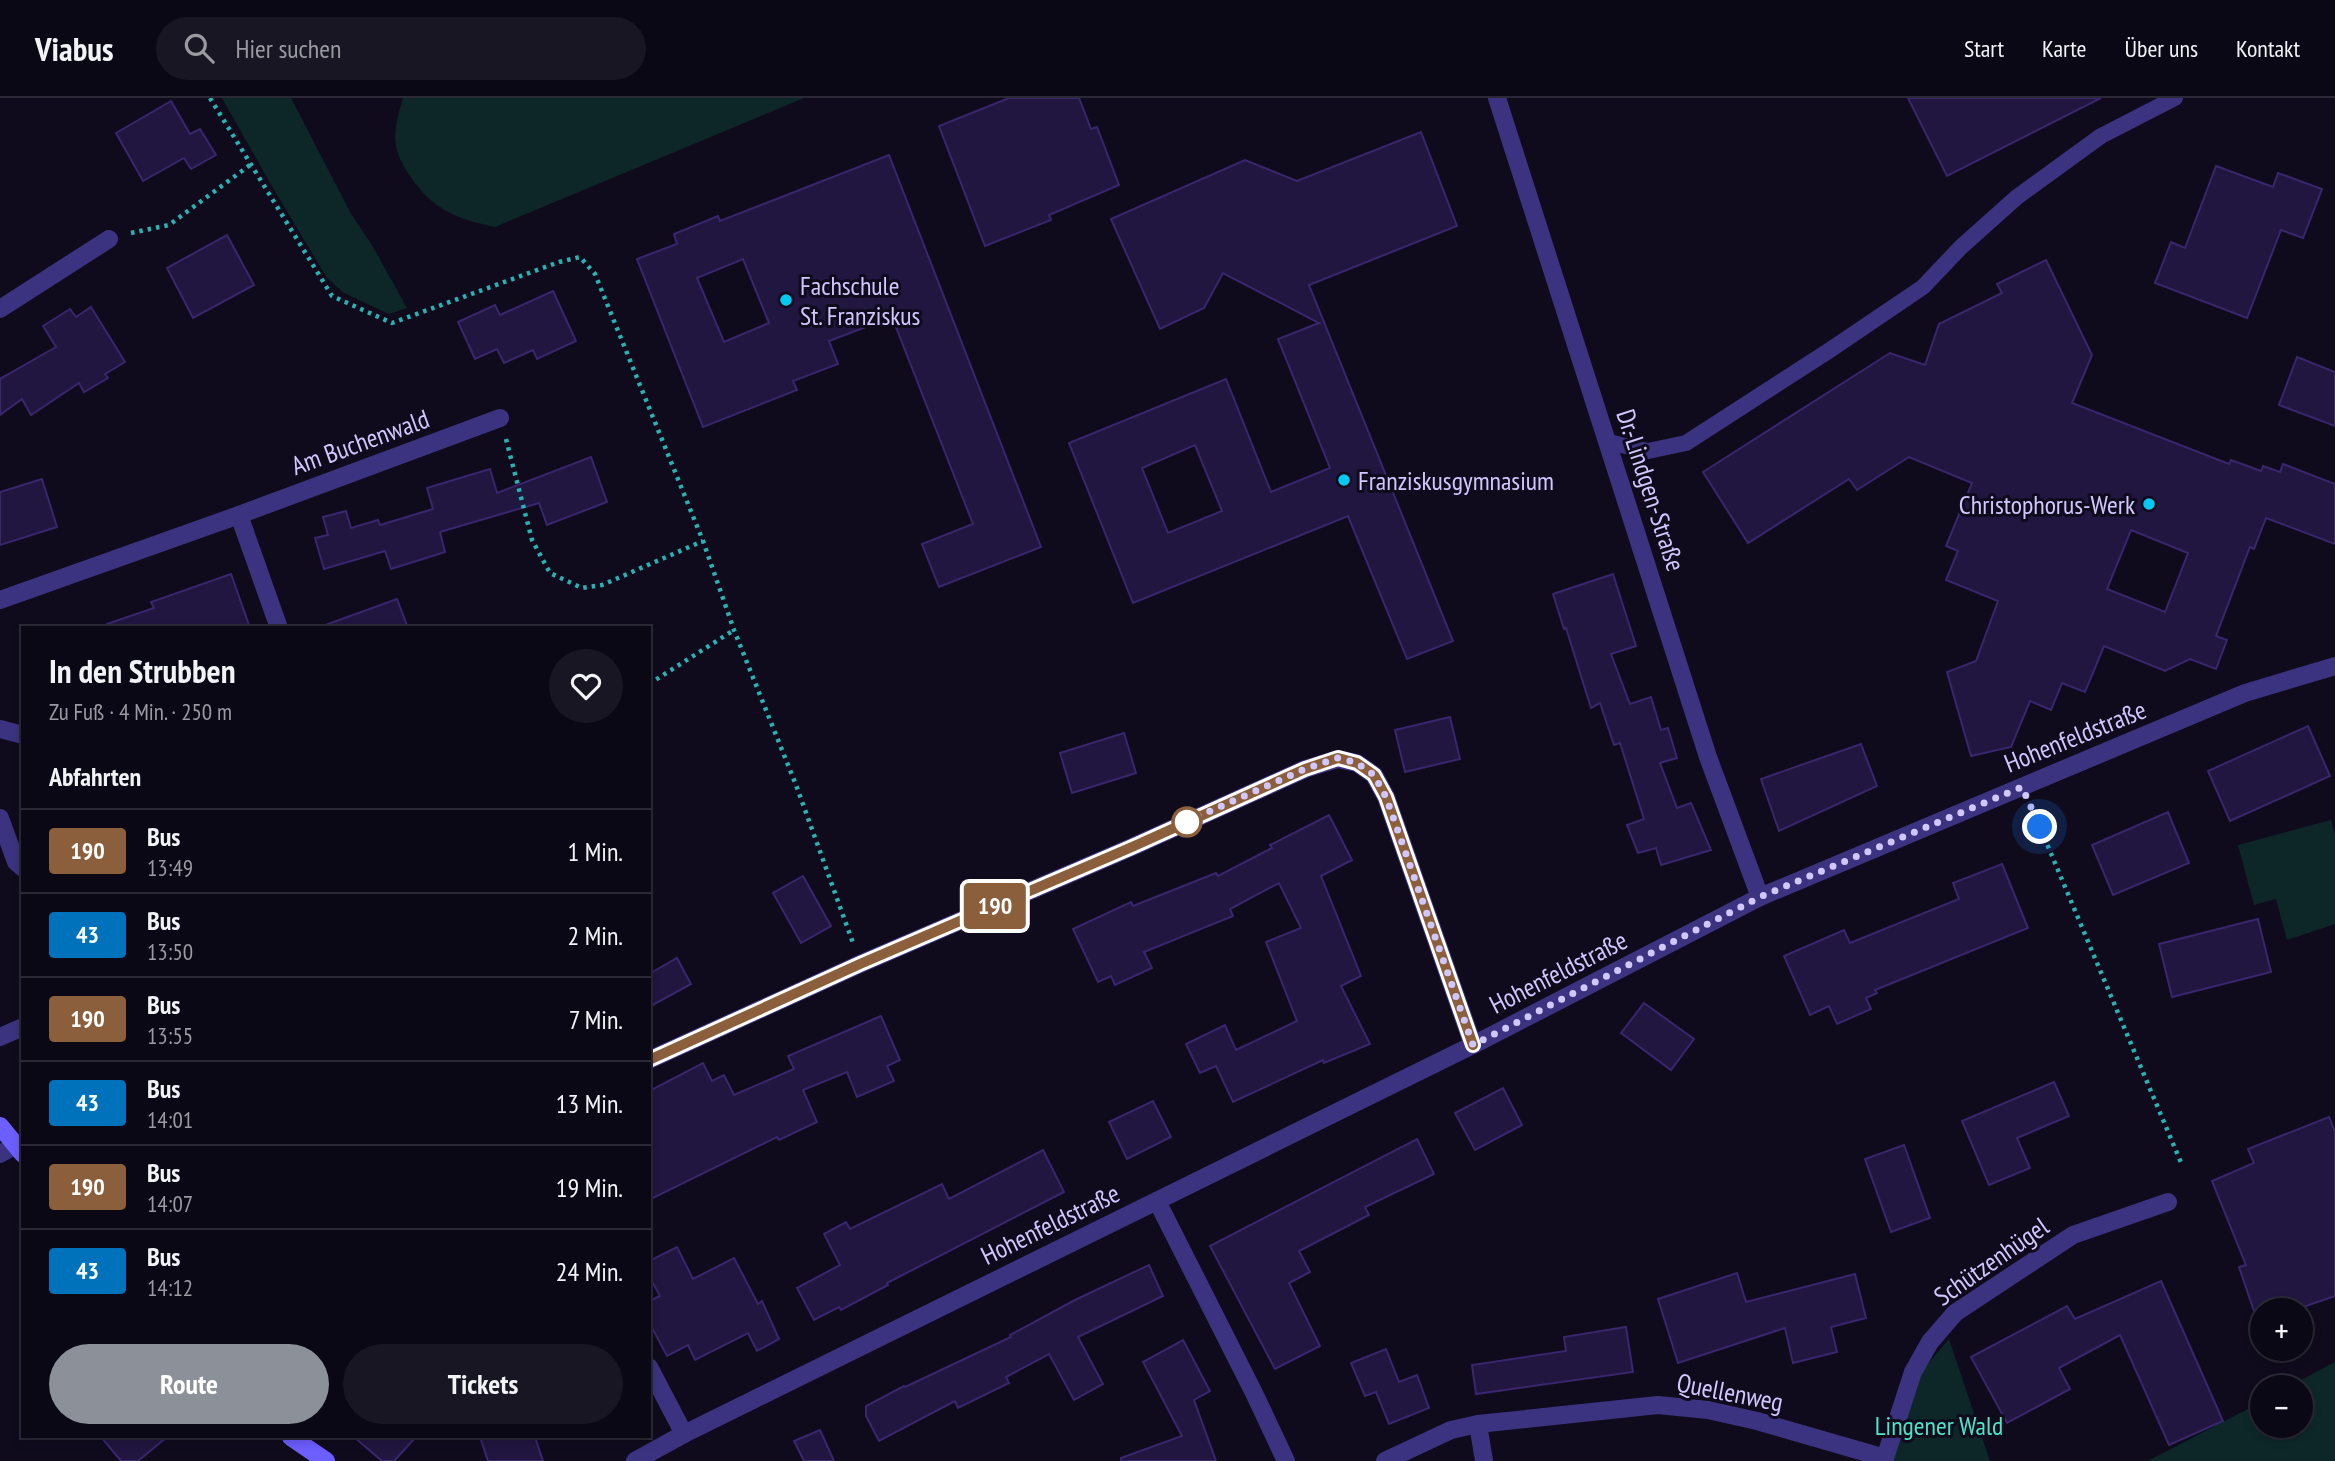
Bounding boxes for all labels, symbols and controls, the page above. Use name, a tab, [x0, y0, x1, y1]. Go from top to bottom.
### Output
search box	[156, 17, 646, 80]
text: Viabus	[35, 27, 114, 70]
icon: search	[180, 29, 218, 67]
text: Hier suchen	[236, 32, 341, 65]
text: Start	[1964, 33, 2004, 64]
text: Karte	[2042, 33, 2087, 64]
text: Über uns	[2125, 33, 2198, 64]
text: Kontakt	[2236, 33, 2300, 64]
place label: Fachschule St. Franziskus	[800, 269, 920, 332]
marker: Fachschule St. Franziskus	[778, 292, 794, 308]
street label: Am Buchenwald	[287, 402, 433, 482]
street label: Dr.-Lindgen-Straße	[1609, 405, 1693, 575]
place label: Franziskusgymnasium	[1358, 464, 1554, 497]
marker: Franziskusgymnasium	[1336, 472, 1352, 488]
place label: Christophorus-Werk	[1959, 488, 2135, 521]
marker: Christophorus-Werk	[2141, 496, 2157, 512]
text: In den Strubben	[49, 649, 235, 692]
button: heart	[549, 649, 623, 723]
street label: Hohenfeldstraße	[1999, 693, 2151, 779]
text: Zu Fuß · 4 Min. · 250 m	[49, 697, 232, 726]
text: Abfahrten	[49, 760, 141, 793]
unlabelled marker	[1172, 807, 1202, 837]
your location	[2022, 809, 2057, 844]
text: Bus	[147, 820, 180, 853]
text: 190	[70, 835, 105, 866]
text: 1 Min.	[568, 835, 623, 868]
text: 13:49	[147, 853, 193, 882]
line badge: 190	[955, 883, 1035, 929]
text: 190	[978, 890, 1012, 921]
text: Bus	[147, 904, 180, 937]
text: 43	[76, 919, 99, 950]
text: 2 Min.	[568, 919, 623, 952]
street label: Hohenfeldstraße	[1484, 923, 1632, 1021]
text: 13:50	[147, 937, 193, 966]
text: Bus	[147, 988, 180, 1021]
text: 190	[70, 1003, 105, 1034]
text: 7 Min.	[569, 1003, 623, 1036]
text: 13:55	[147, 1021, 193, 1050]
text: Bus	[147, 1072, 180, 1105]
text: 43	[76, 1087, 99, 1118]
text: 13 Min.	[556, 1087, 623, 1120]
text: 14:01	[147, 1105, 193, 1134]
text: Bus	[147, 1156, 180, 1189]
text: 190	[70, 1171, 105, 1202]
text: 19 Min.	[556, 1171, 623, 1204]
street label: Hohenfeldstraße	[975, 1176, 1125, 1272]
text: 14:07	[147, 1189, 193, 1218]
street label: Schützenhügel	[1927, 1210, 2055, 1312]
text: Bus	[147, 1240, 180, 1273]
text: 43	[76, 1255, 99, 1286]
text: 24 Min.	[556, 1255, 623, 1288]
text: 14:12	[147, 1273, 193, 1302]
map controls	[2250, 1298, 2313, 1438]
button: +	[2250, 1298, 2313, 1361]
button: Route	[49, 1344, 329, 1424]
button: Tickets	[343, 1344, 623, 1424]
street label: Quellenweg	[1674, 1366, 1786, 1418]
button: −	[2250, 1375, 2313, 1438]
park label: Lingener Wald	[1875, 1409, 2003, 1442]

